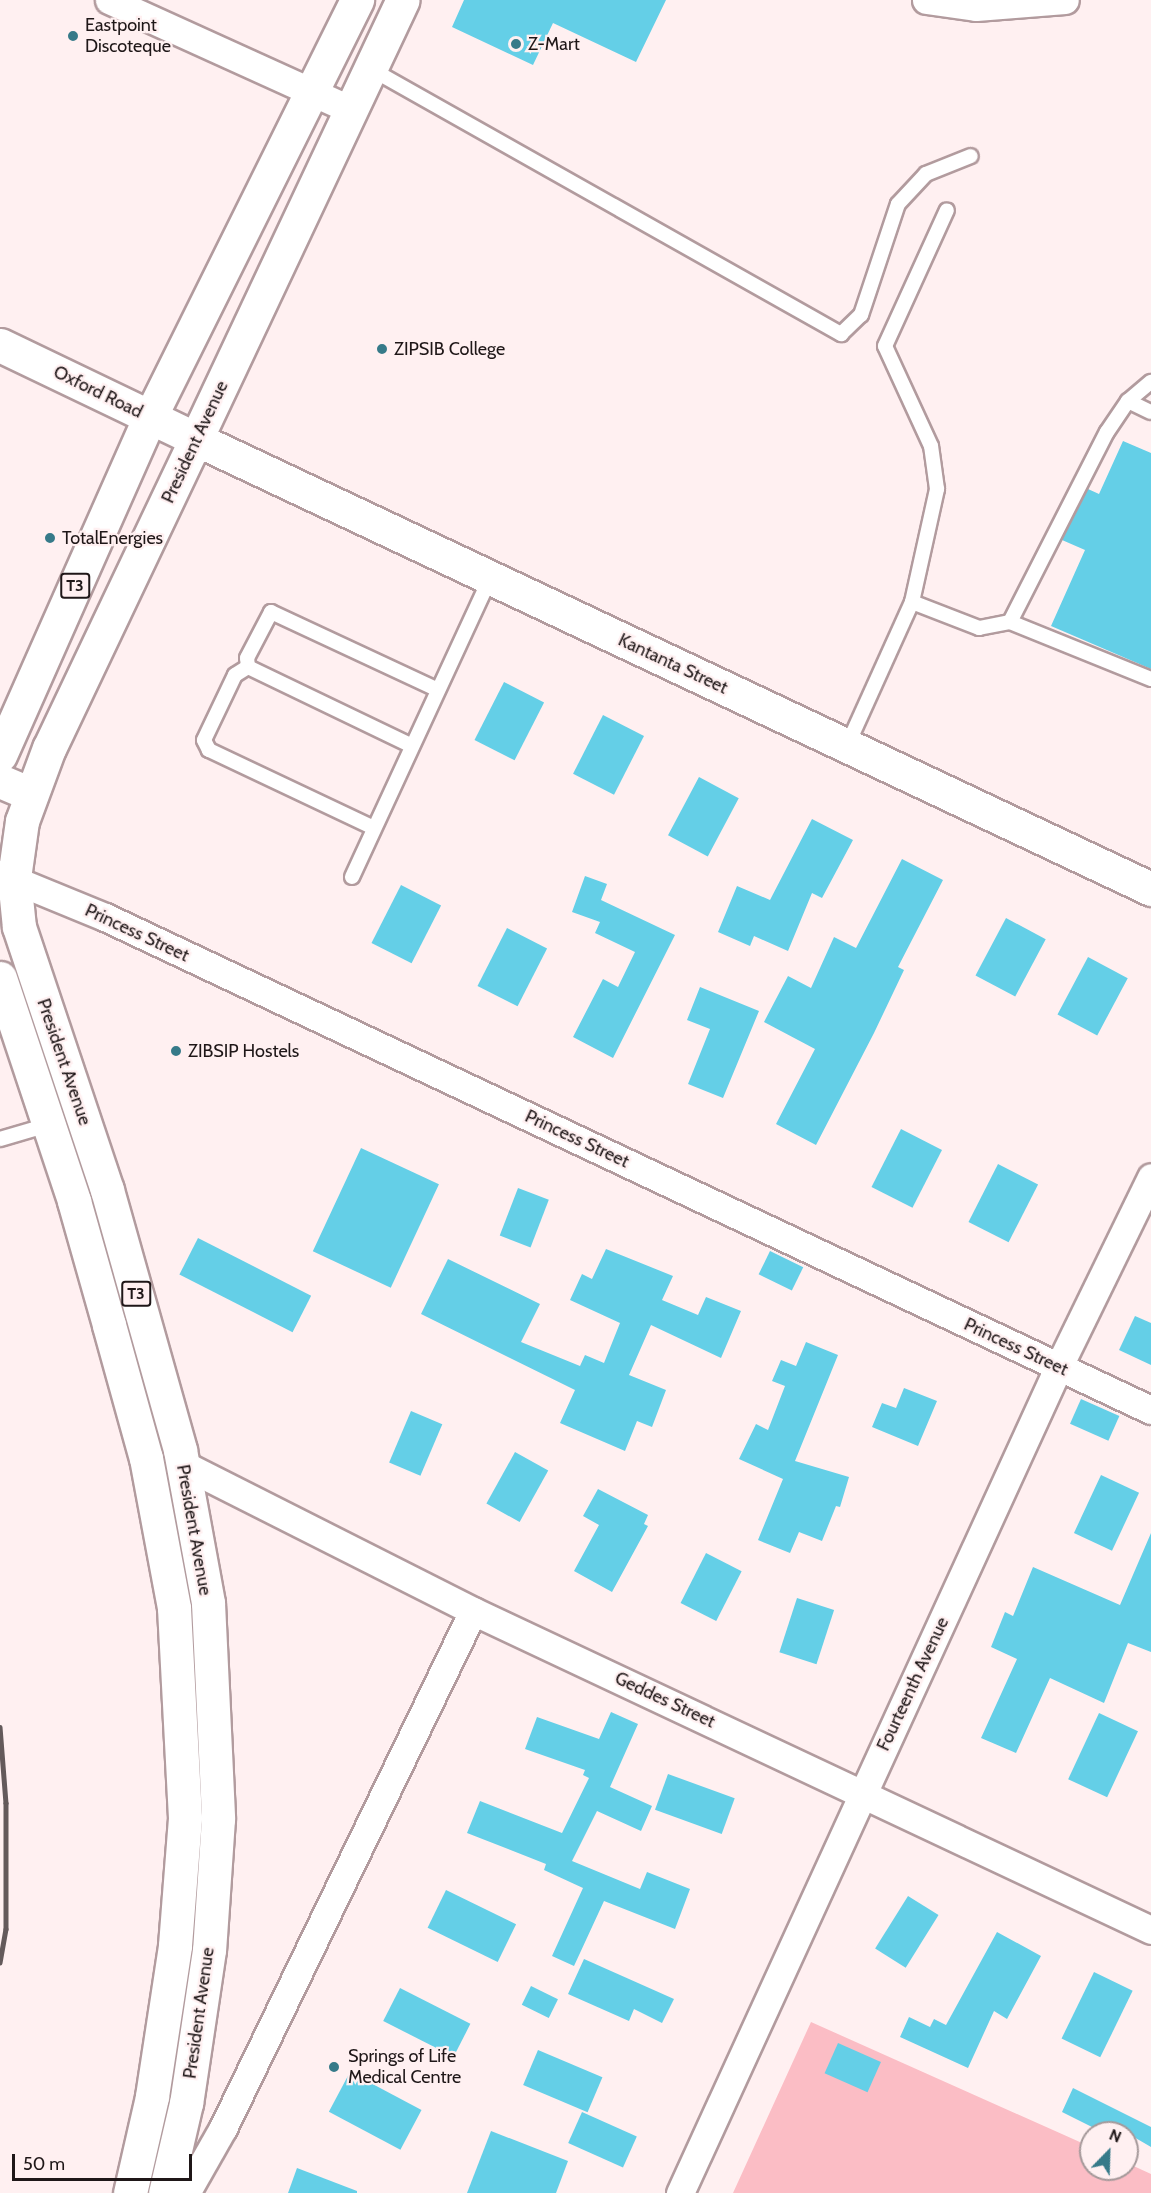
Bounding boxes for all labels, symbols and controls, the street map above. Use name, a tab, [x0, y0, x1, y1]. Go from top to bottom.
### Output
place label: Eastpoint Discoteque	[85, 15, 171, 57]
marker: Eastpoint Discoteque	[66, 29, 80, 43]
place label: Z-Mart	[528, 33, 580, 55]
marker: Z-Mart	[509, 37, 523, 51]
place label: ZIPSIB College	[394, 338, 505, 360]
marker: ZIPSIB College	[375, 342, 389, 356]
street label: Oxford Road	[50, 361, 146, 423]
street label: President Avenue	[157, 377, 233, 507]
place label: TotalEnergies	[62, 527, 163, 549]
marker: TotalEnergies	[43, 531, 57, 545]
road number: T3	[60, 573, 90, 599]
street label: Kantanta Street	[615, 629, 731, 699]
street label: Princess Street	[82, 900, 192, 966]
street label: President Avenue	[32, 996, 96, 1128]
place label: ZIBSIP Hostels	[188, 1040, 299, 1062]
marker: ZIBSIP Hostels	[169, 1044, 183, 1058]
street label: Princess Street	[522, 1106, 632, 1172]
road number: T3	[121, 1281, 151, 1307]
street label: Princess Street	[961, 1314, 1071, 1380]
street label: President Avenue	[172, 1463, 216, 1597]
street label: Fourteenth Avenue	[873, 1614, 953, 1754]
street label: Geddes Street	[611, 1667, 719, 1733]
street label: President Avenue	[179, 1946, 219, 2080]
place label: Springs of Life Medical Centre	[348, 2046, 461, 2088]
marker: Springs of Life Medical Centre	[325, 2058, 343, 2076]
north arrow	[1079, 2121, 1139, 2181]
text: N	[1107, 2125, 1124, 2147]
scale bar	[15, 2142, 195, 2180]
text: 50 m	[23, 2153, 65, 2175]

